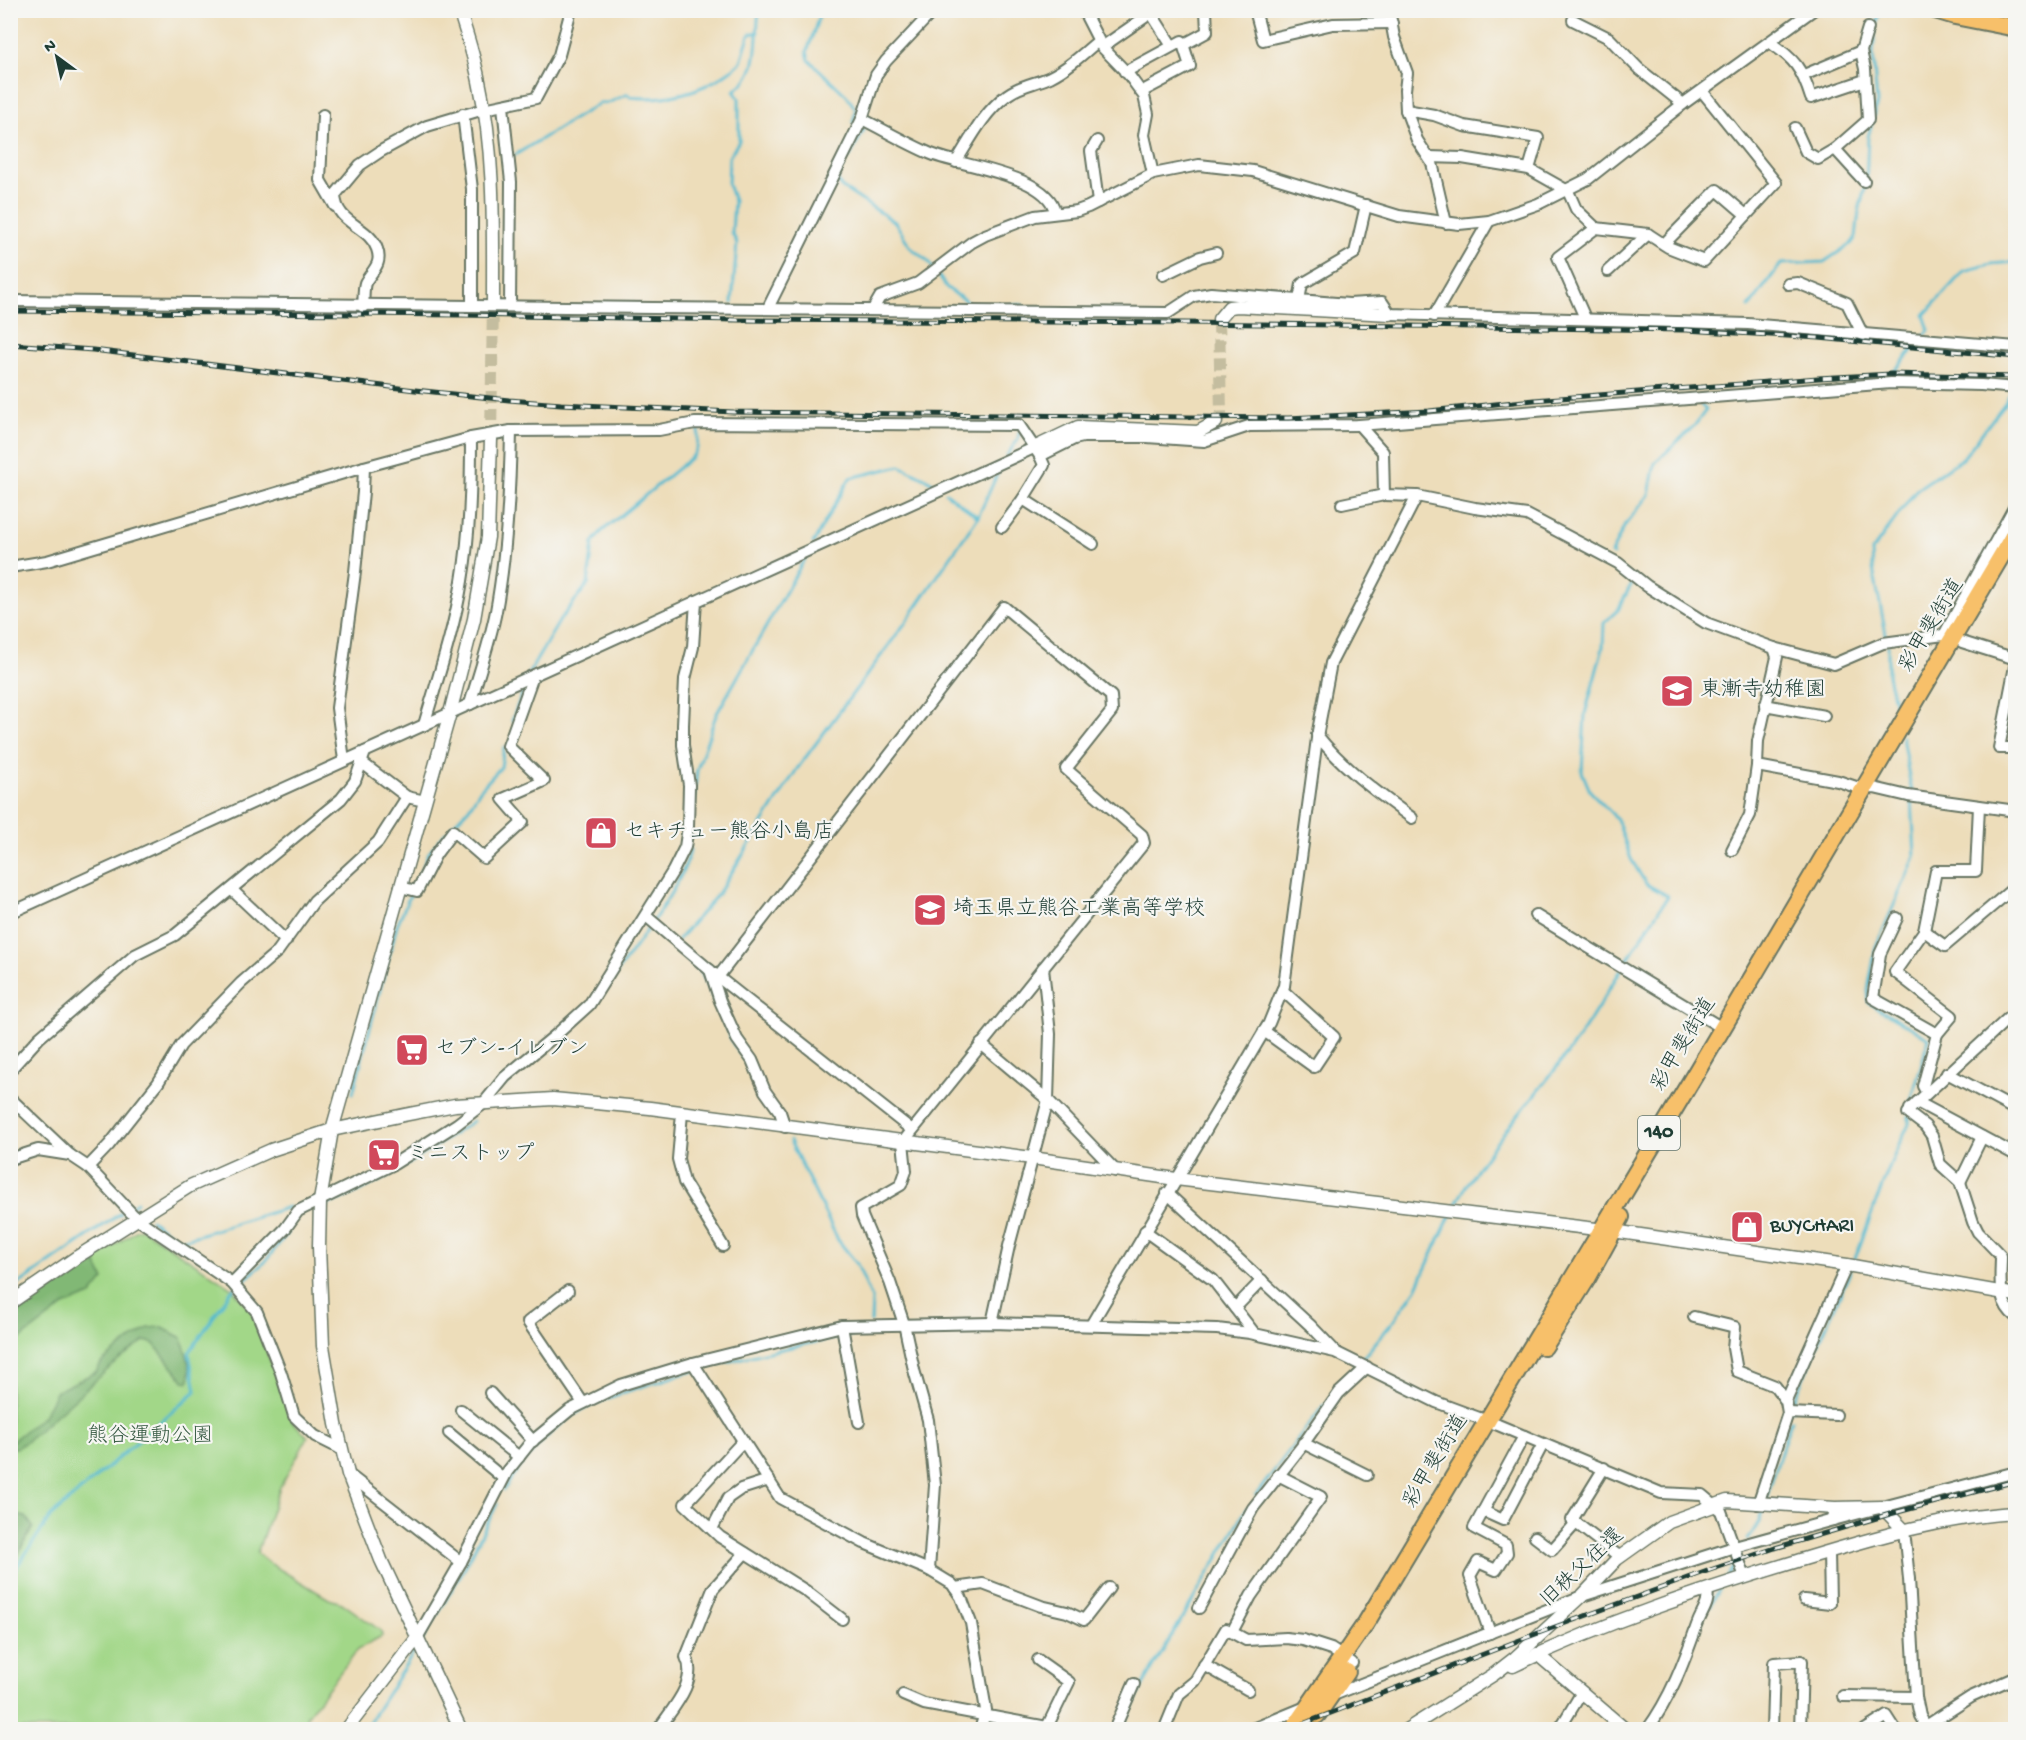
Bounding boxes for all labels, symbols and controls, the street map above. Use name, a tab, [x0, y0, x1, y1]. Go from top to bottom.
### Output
north arrow	[27, 27, 87, 87]
text: N	[41, 36, 61, 58]
street label: 彩甲斐街道	[1894, 574, 1971, 677]
school or university icon: 東漸寺幼稚園	[1659, 673, 1695, 709]
place label: 東漸寺幼稚園	[1700, 677, 1826, 704]
shop icon: セキチュー熊谷小島店	[583, 815, 619, 851]
place label: セキチュー熊谷小島店	[624, 819, 834, 846]
school or university icon: 埼玉県立熊谷工業高等学校	[912, 892, 948, 928]
place label: 埼玉県立熊谷工業高等学校	[953, 896, 1205, 923]
street label: 彩甲斐街道	[1646, 993, 1723, 1096]
supermarket icon: セブン-イレブン	[394, 1032, 430, 1068]
place label: セブン-イレブン	[435, 1037, 589, 1063]
road number: 140	[1638, 1116, 1680, 1150]
supermarket icon: ミニストップ	[366, 1137, 402, 1173]
place label: ミニストップ	[407, 1142, 535, 1168]
shop icon: BUYCHARI	[1729, 1209, 1765, 1245]
place label: BUYCHARI	[1769, 1215, 1854, 1240]
street label: 彩甲斐街道	[1398, 1410, 1475, 1513]
park label: 熊谷運動公園	[87, 1424, 213, 1450]
street label: 旧秩父往還	[1535, 1523, 1630, 1614]

